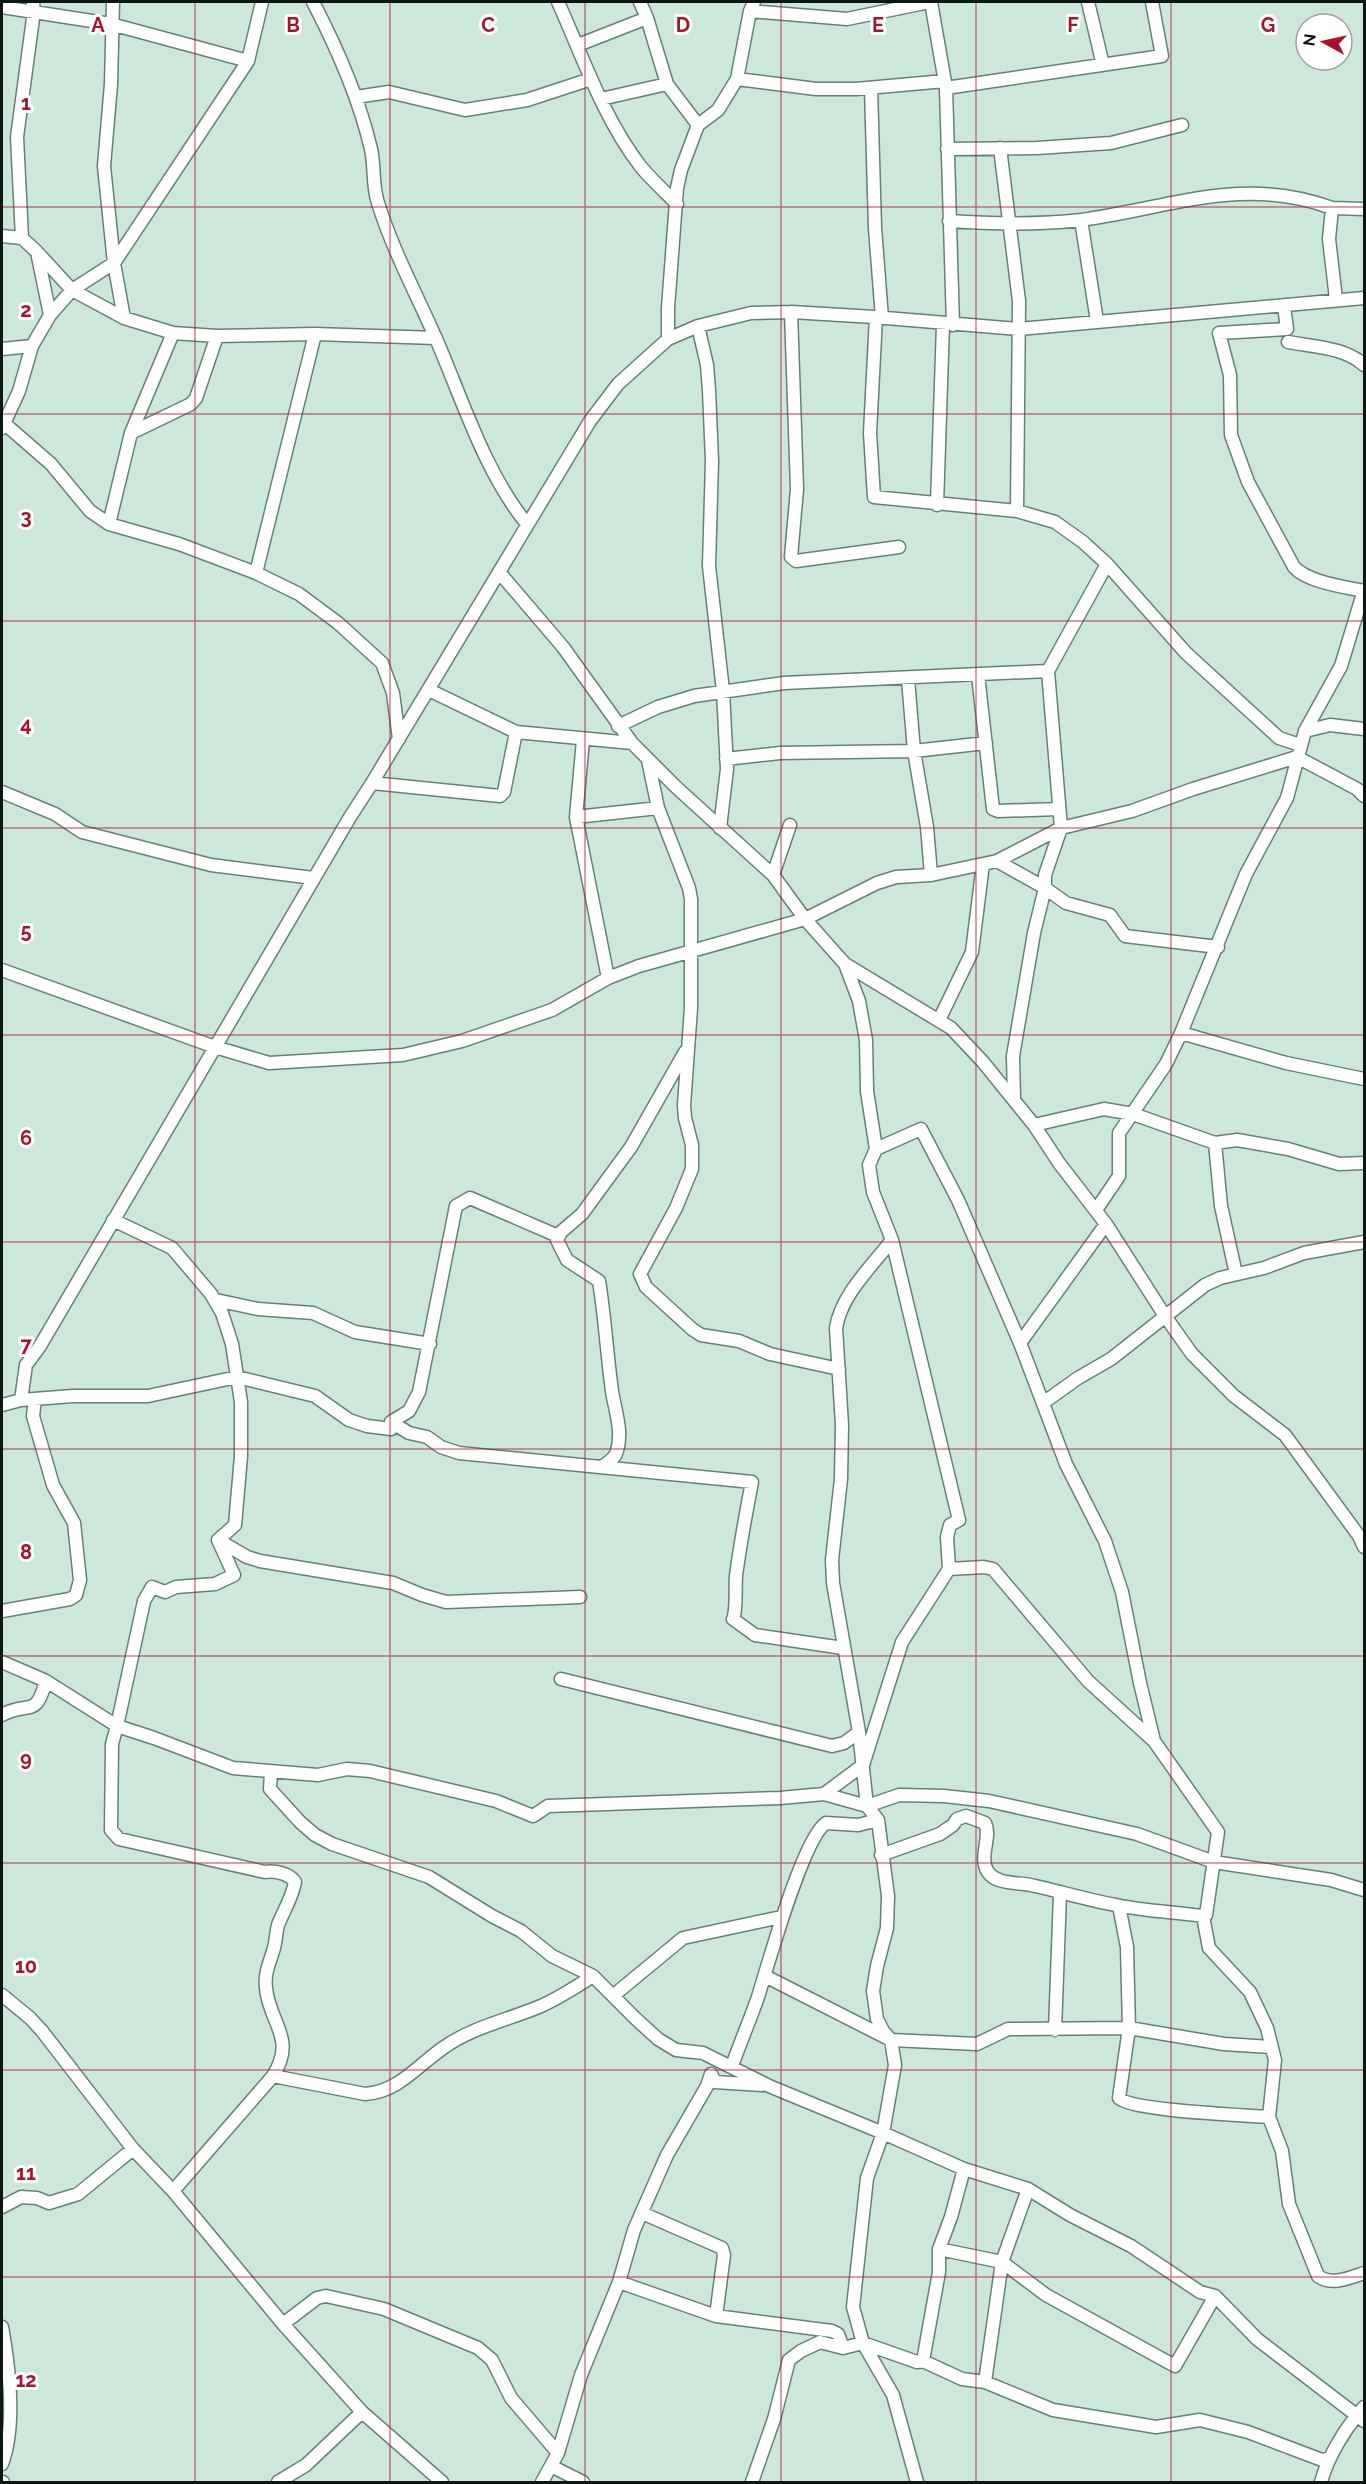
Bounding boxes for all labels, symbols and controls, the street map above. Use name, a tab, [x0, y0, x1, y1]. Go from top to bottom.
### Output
north arrow	[1294, 12, 1354, 72]
text: A	[91, 13, 105, 37]
text: B	[286, 13, 300, 37]
text: C	[481, 13, 495, 37]
text: D	[676, 13, 690, 37]
text: E	[872, 13, 884, 37]
text: F	[1067, 13, 1079, 37]
text: G	[1261, 13, 1275, 37]
text: N	[1299, 33, 1320, 47]
text: 1	[21, 91, 31, 115]
text: 2	[20, 298, 32, 322]
text: 3	[20, 505, 32, 529]
text: 4	[20, 712, 32, 736]
text: 5	[20, 919, 32, 943]
text: 6	[20, 1126, 32, 1150]
text: 7	[20, 1333, 32, 1357]
text: 8	[20, 1540, 32, 1564]
text: 9	[20, 1747, 32, 1771]
text: 10	[15, 1954, 37, 1978]
text: 11	[16, 2161, 36, 2185]
text: 12	[15, 2368, 37, 2392]

